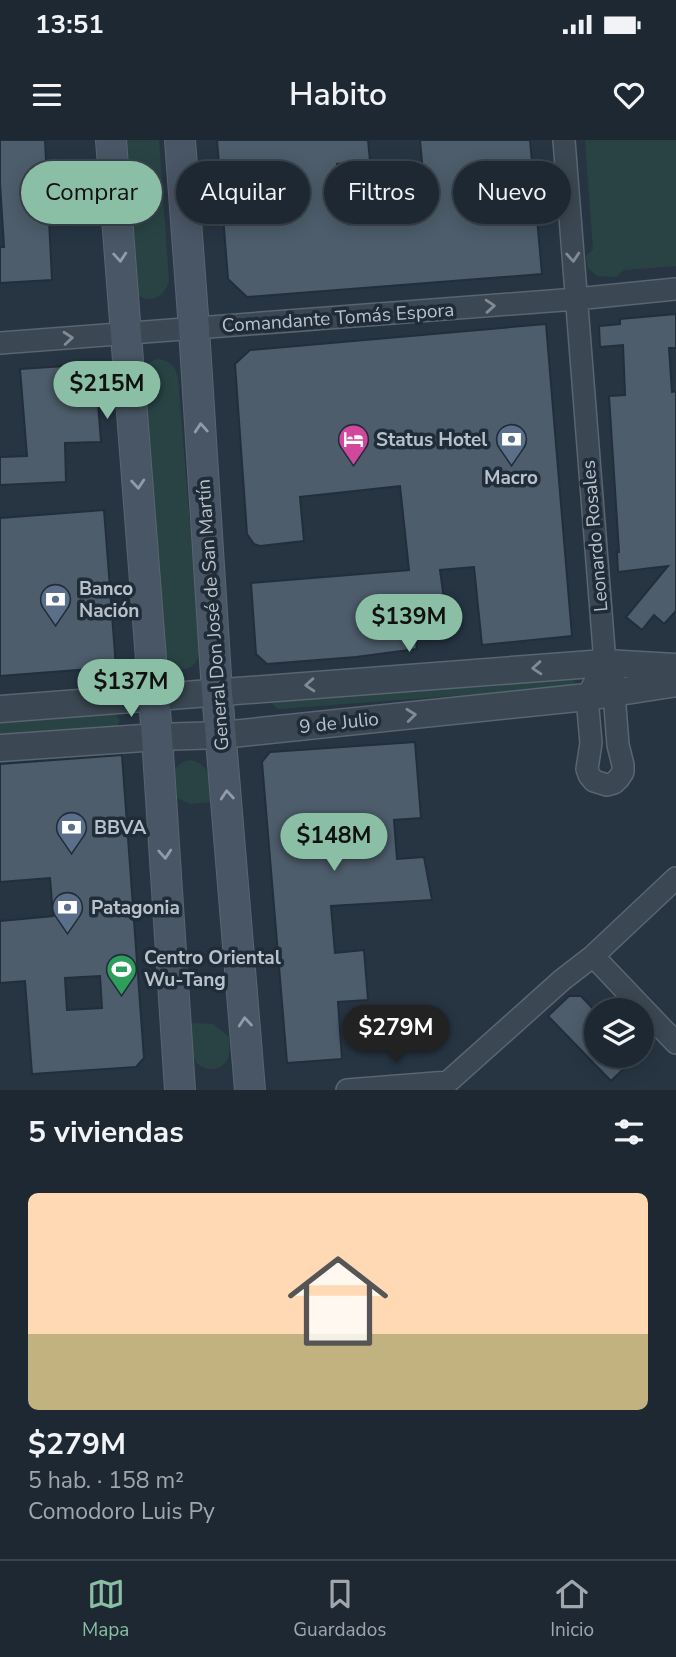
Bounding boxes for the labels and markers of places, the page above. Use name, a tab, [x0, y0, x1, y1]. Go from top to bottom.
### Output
pin: $215M	[58, 362, 156, 421]
bank icon: Macro	[494, 422, 528, 466]
hotel icon: Status Hotel	[336, 423, 370, 467]
place label: Status Hotel	[376, 427, 487, 453]
place label: Macro	[484, 465, 538, 491]
place label: Banco Nación	[79, 576, 139, 624]
bank icon: Banco Nación	[39, 583, 73, 627]
pin: $139M	[360, 594, 458, 654]
pin: $137M	[82, 660, 180, 719]
bank icon: BBVA	[54, 811, 88, 855]
pin: $148M	[285, 814, 383, 873]
place label: BBVA	[94, 815, 147, 841]
bank icon: Patagonia	[51, 891, 85, 935]
place label: Patagonia	[91, 895, 180, 921]
place label: Centro Oriental Wu-Tang	[144, 945, 281, 993]
sports icon: Centro Oriental Wu-Tang	[104, 952, 138, 996]
pin: $279M	[347, 1006, 445, 1065]

